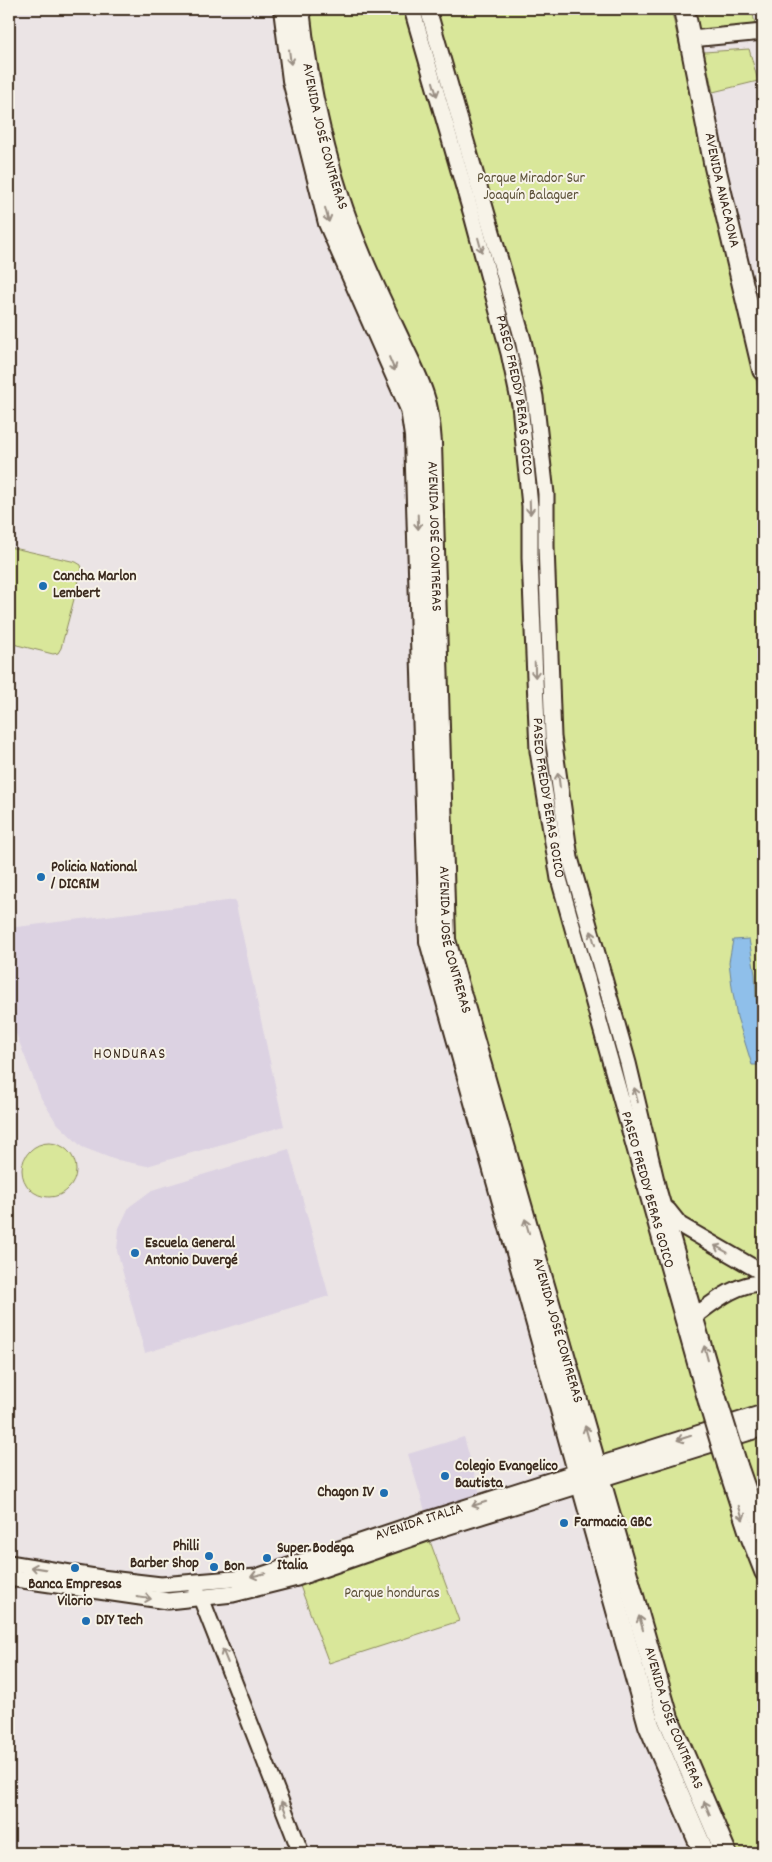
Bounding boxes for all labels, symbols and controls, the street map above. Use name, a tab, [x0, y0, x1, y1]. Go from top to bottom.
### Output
one-way arrow	[285, 49, 295, 65]
street label: AVENIDA JOSÉ CONTRERAS	[295, 61, 353, 213]
one-way arrow	[431, 81, 441, 97]
street label: AVENIDA ANACAONA	[698, 131, 745, 250]
park label: Parque Mirador Sur Joaquín Balaguer	[477, 168, 585, 207]
one-way arrow	[323, 207, 332, 223]
one-way arrow	[476, 237, 486, 253]
street label: PASEO FREDDY BERAS GOICO	[488, 313, 538, 476]
one-way arrow	[388, 356, 397, 371]
street label: AVENIDA JOSÉ CONTRERAS	[421, 461, 447, 612]
one-way arrow	[525, 499, 535, 515]
one-way arrow	[413, 514, 422, 530]
place label: Cancha Marlon Lembert	[53, 566, 136, 605]
marker: Cancha Marlon Lembert	[37, 580, 49, 592]
one-way arrow	[530, 661, 540, 677]
street label: PASEO FREDDY BERAS GOICO	[526, 717, 570, 880]
one-way arrow	[554, 772, 564, 788]
place label: Policia National / DICRIM	[50, 857, 137, 896]
street label: AVENIDA JOSÉ CONTRERAS	[432, 866, 477, 1016]
marker: Policia National / DICRIM	[35, 871, 47, 883]
one-way arrow	[587, 931, 597, 947]
district label: HONDURAS	[94, 1043, 166, 1066]
one-way arrow	[630, 1087, 640, 1103]
street label: PASEO FREDDY BERAS GOICO	[614, 1109, 679, 1271]
one-way arrow	[522, 1219, 532, 1235]
place label: Escuela General Antonio Duvergé	[145, 1233, 238, 1272]
one-way arrow	[713, 1244, 728, 1254]
marker: Escuela General Antonio Duvergé	[129, 1247, 141, 1259]
street label: AVENIDA JOSÉ CONTRERAS	[526, 1255, 588, 1406]
one-way arrow	[701, 1345, 710, 1361]
one-way arrow	[581, 1425, 591, 1441]
one-way arrow	[676, 1434, 692, 1444]
place label: Colegio Evangelico Bautista	[455, 1456, 558, 1495]
marker: Colegio Evangelico Bautista	[439, 1470, 451, 1482]
place label: Chagon IV	[317, 1482, 375, 1504]
marker: Chagon IV	[378, 1487, 390, 1499]
street label: AVENIDA ITALIA	[372, 1498, 466, 1547]
one-way arrow	[471, 1499, 487, 1509]
one-way arrow	[737, 1505, 746, 1521]
place label: Farmacia GBC	[574, 1512, 653, 1534]
marker: Farmacia GBC	[558, 1517, 570, 1529]
place label: Philli Barber Shop	[130, 1536, 199, 1575]
place label: Super Bodega Italia	[277, 1538, 355, 1577]
marker: Philli Barber Shop	[203, 1550, 215, 1562]
marker: Super Bodega Italia	[261, 1552, 273, 1564]
place label: Bon	[224, 1556, 245, 1578]
marker: Bon	[208, 1561, 220, 1573]
one-way arrow	[30, 1562, 46, 1572]
marker: Banca Empresas Vilorio	[69, 1562, 81, 1574]
one-way arrow	[250, 1571, 266, 1580]
place label: Banca Empresas Vilorio	[28, 1574, 122, 1613]
park label: Parque honduras	[344, 1583, 440, 1605]
one-way arrow	[135, 1593, 151, 1603]
place label: DIY Tech	[96, 1610, 143, 1632]
marker: DIY Tech	[80, 1615, 92, 1627]
one-way arrow	[636, 1615, 646, 1631]
street label: AVENIDA JOSÉ CONTRERAS	[637, 1644, 709, 1793]
one-way arrow	[219, 1649, 229, 1664]
one-way arrow	[278, 1801, 288, 1816]
one-way arrow	[701, 1801, 710, 1816]

